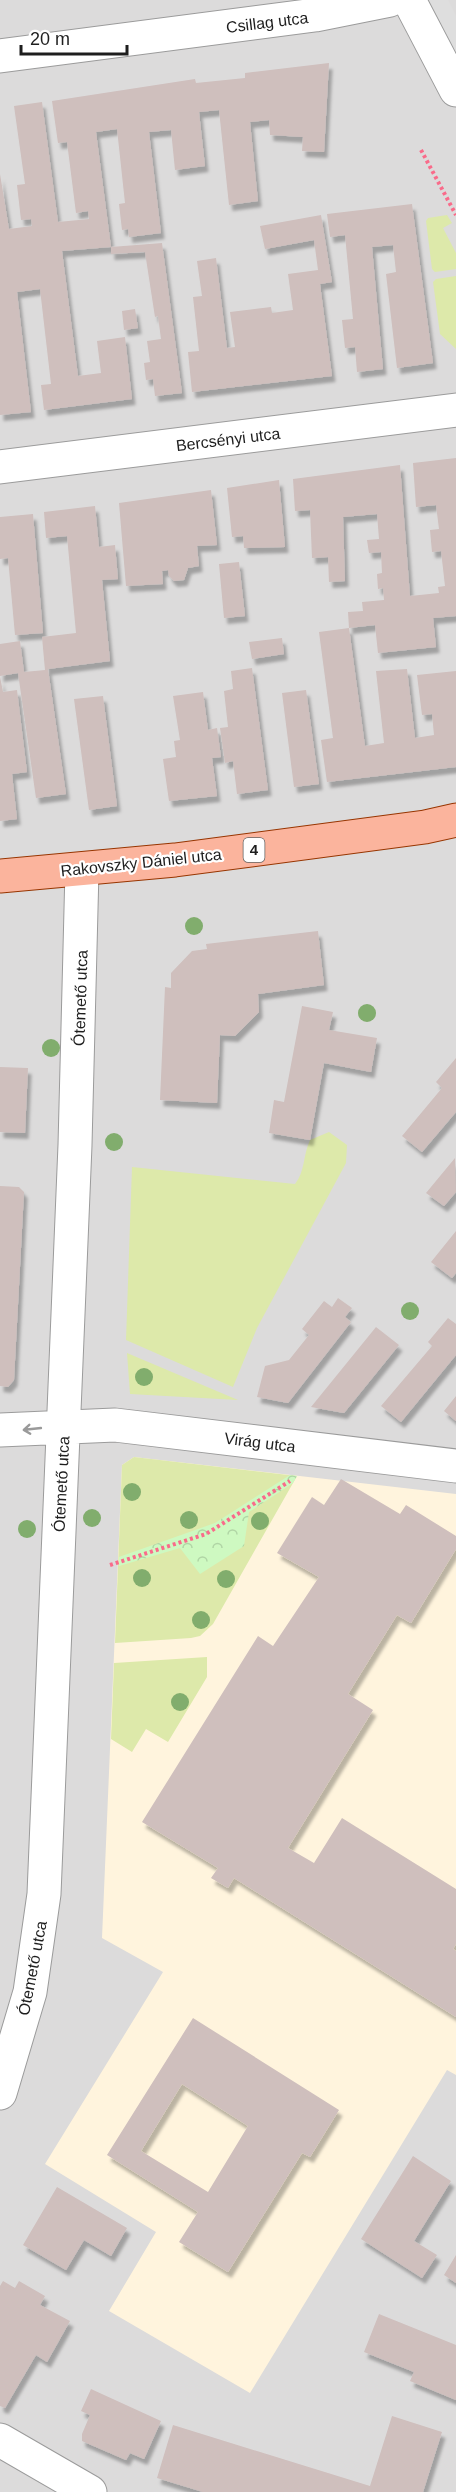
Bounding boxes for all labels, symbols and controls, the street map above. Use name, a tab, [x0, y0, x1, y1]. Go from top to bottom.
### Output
street label: Csillag utca	[225, 9, 309, 36]
scale bar	[21, 18, 128, 56]
text: 20 m	[30, 29, 70, 49]
street label: Bercsényi utca	[175, 425, 281, 454]
road number: 4	[244, 838, 264, 862]
street label: Rakovszky Dániel utca	[60, 846, 223, 879]
street label: Ótemető utca	[69, 950, 91, 1046]
one-way arrow	[23, 1424, 43, 1435]
street label: Virág utca	[223, 1430, 297, 1455]
street label: Ótemető utca	[49, 1435, 73, 1532]
street label: Ótemető utca	[14, 1919, 50, 2017]

